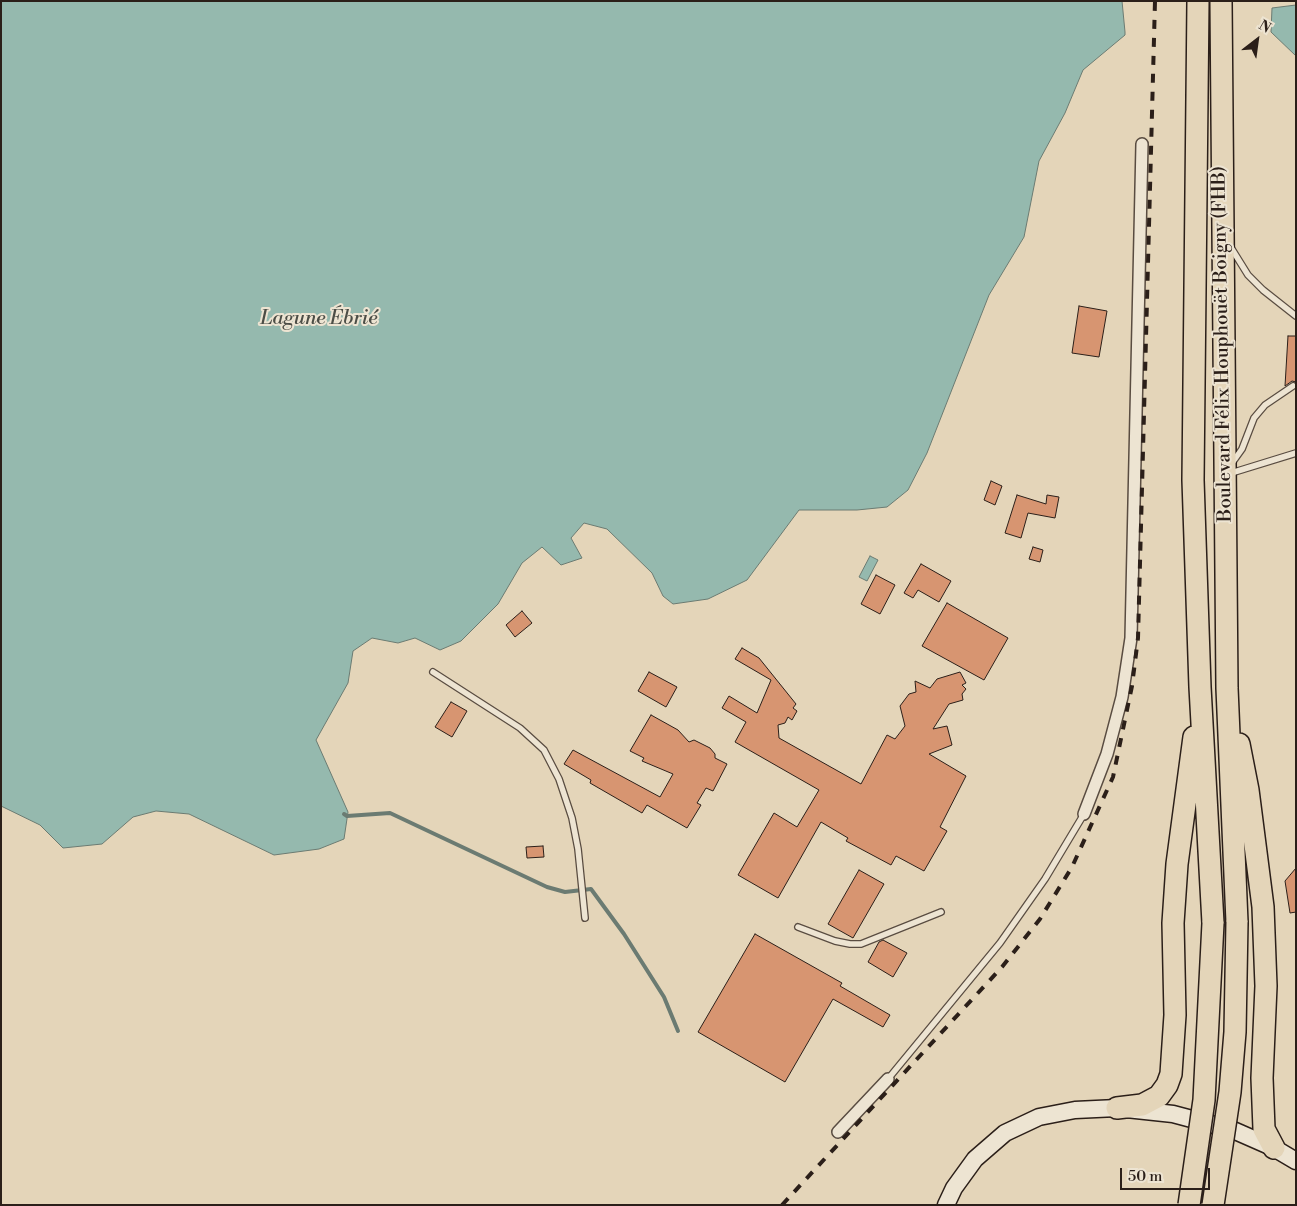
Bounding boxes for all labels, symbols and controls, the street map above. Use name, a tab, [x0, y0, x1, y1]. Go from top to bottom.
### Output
north arrow	[1232, 15, 1282, 65]
text: N	[1255, 16, 1274, 38]
street label: Boulevard Félix Houphouët Boigny (FHB)	[1208, 166, 1238, 522]
water label: Lagune Ébrié	[260, 307, 378, 331]
scale bar	[1122, 1158, 1212, 1190]
text: 50 m	[1128, 1167, 1162, 1186]

